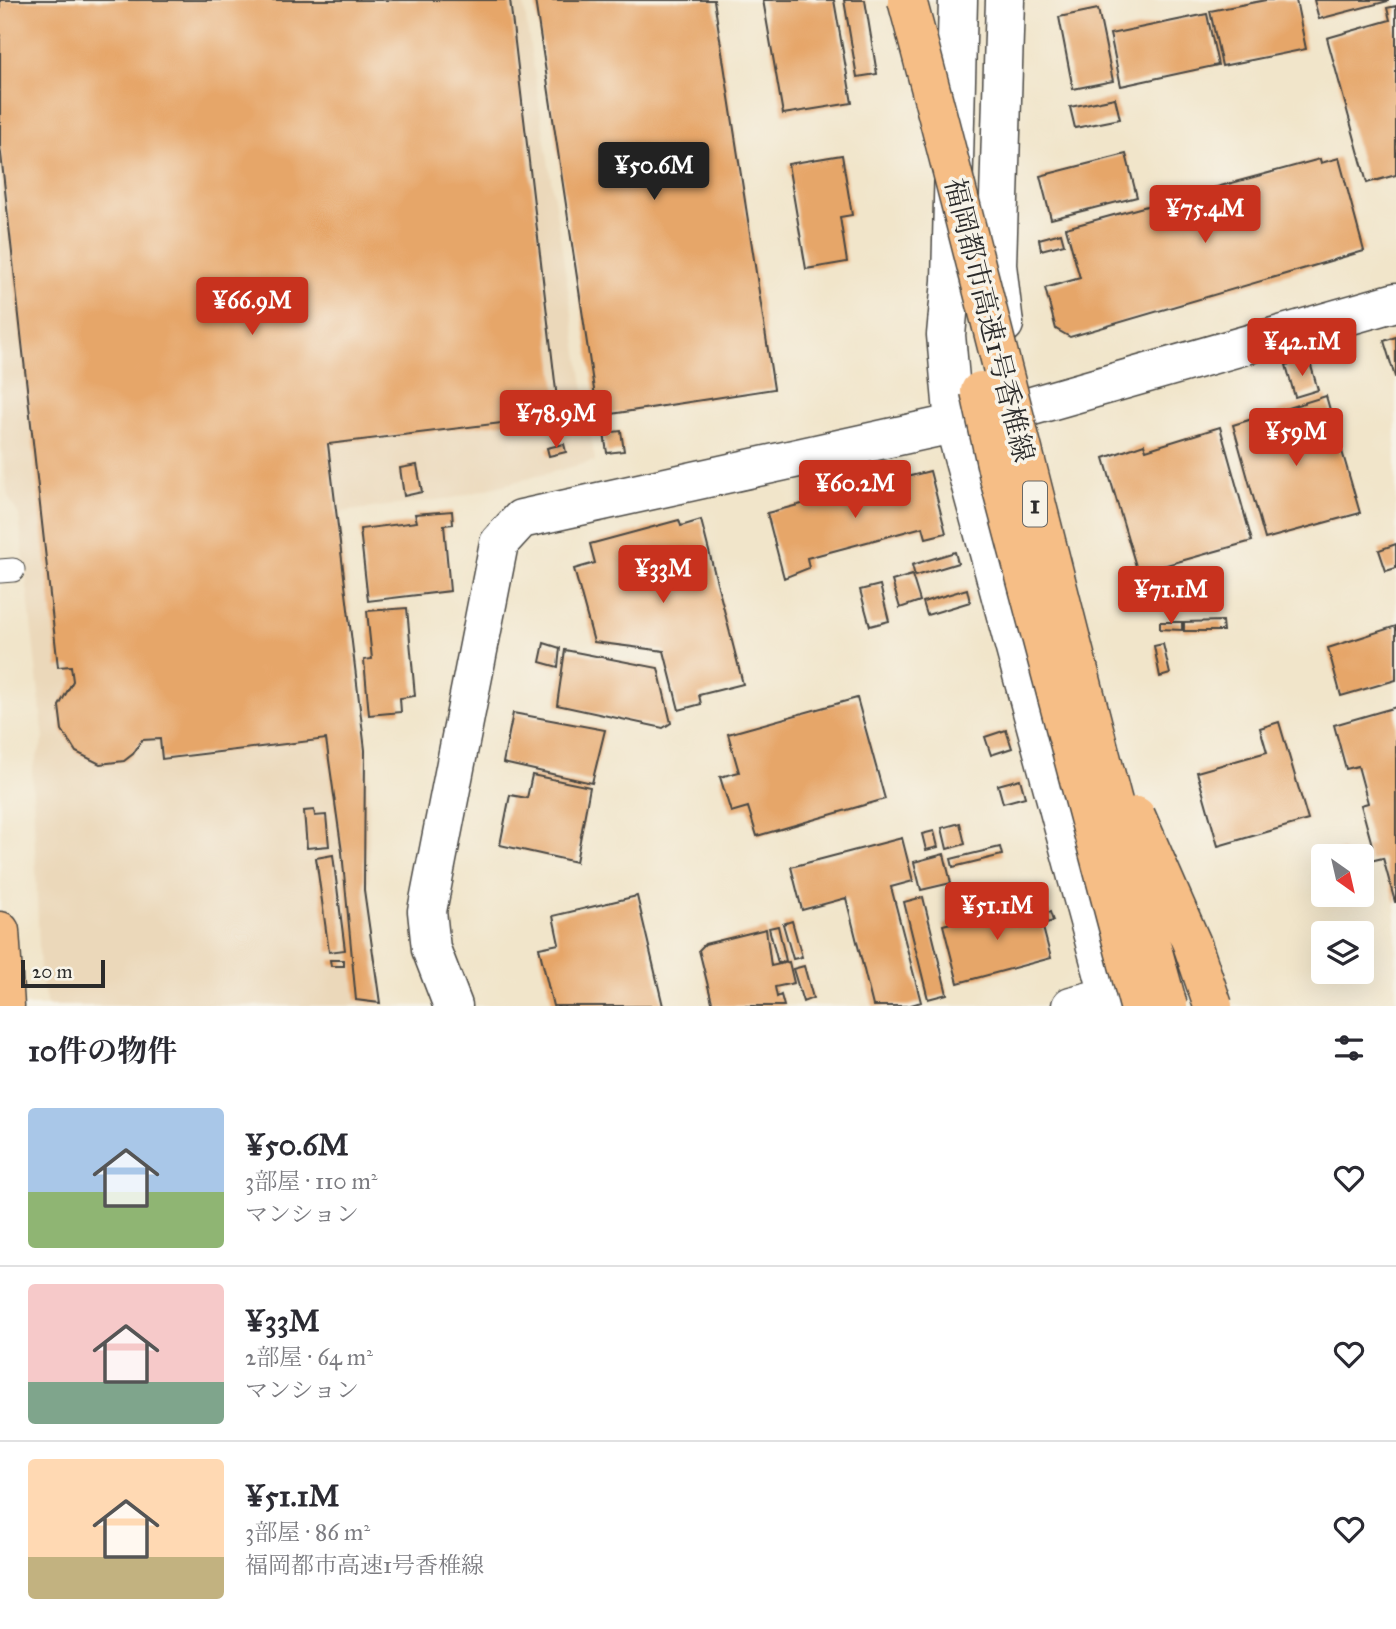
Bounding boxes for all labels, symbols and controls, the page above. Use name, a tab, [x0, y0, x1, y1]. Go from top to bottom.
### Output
pin: ¥50.6M	[597, 142, 711, 202]
text: ¥50.6M	[614, 151, 694, 179]
street label: 福岡都市高速1号香椎線	[937, 175, 1042, 466]
pin: ¥75.4M	[1148, 186, 1262, 245]
text: ¥75.4M	[1165, 194, 1245, 222]
pin: ¥66.9M	[195, 278, 309, 337]
text: ¥66.9M	[212, 286, 292, 314]
pin: ¥42.1M	[1245, 318, 1359, 378]
text: ¥42.1M	[1263, 327, 1341, 355]
pin: ¥78.9M	[499, 391, 613, 450]
text: ¥78.9M	[516, 399, 596, 427]
pin: ¥59M	[1255, 408, 1337, 468]
text: ¥59M	[1265, 417, 1327, 445]
pin: ¥60.2M	[798, 461, 912, 520]
text: ¥60.2M	[815, 469, 895, 497]
road number: 1	[1023, 482, 1047, 526]
pin: ¥33M	[622, 546, 704, 605]
text: ¥33M	[634, 554, 692, 582]
pin: ¥71.1M	[1114, 566, 1228, 626]
text: ¥71.1M	[1134, 575, 1208, 603]
north arrow	[1311, 844, 1374, 906]
map controls	[1311, 844, 1374, 984]
pin: ¥51.1M	[940, 883, 1054, 942]
text: ¥51.1M	[961, 891, 1033, 919]
button: layers	[1311, 921, 1374, 984]
scale bar	[21, 957, 105, 989]
text: 20 m	[32, 960, 73, 983]
icon: filters	[1330, 1029, 1368, 1067]
text: 10件の物件	[28, 1033, 177, 1069]
text: ¥50.6M	[245, 1127, 349, 1163]
icon: home	[84, 1136, 168, 1220]
icon: heart	[1330, 1159, 1368, 1197]
text: 3部屋 · 110 m²	[245, 1167, 378, 1195]
text: マンション	[245, 1200, 359, 1228]
text: ¥33M	[245, 1303, 320, 1339]
icon: home	[84, 1312, 168, 1396]
icon: heart	[1330, 1335, 1368, 1373]
text: 2部屋 · 64 m²	[245, 1343, 373, 1371]
text: マンション	[245, 1376, 359, 1404]
text: ¥51.1M	[245, 1478, 340, 1514]
icon: home	[84, 1487, 168, 1571]
icon: heart	[1330, 1510, 1368, 1548]
text: 3部屋 · 86 m²	[245, 1518, 370, 1546]
text: 福岡都市高速1号香椎線	[245, 1551, 484, 1579]

